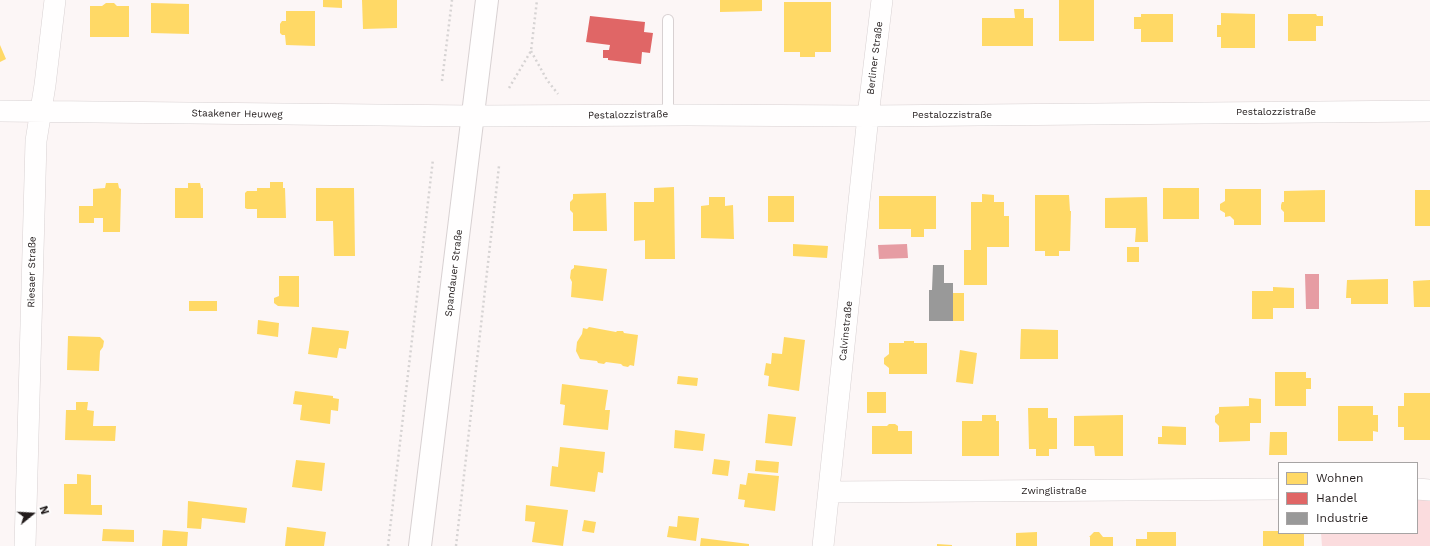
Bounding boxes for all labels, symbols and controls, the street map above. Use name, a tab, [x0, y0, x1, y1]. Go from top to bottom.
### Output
street label: Berliner Straße	[865, 21, 885, 95]
street label: Pestalozzistraße	[1236, 106, 1316, 118]
street label: Staakener Heuweg	[191, 107, 283, 121]
street label: Pestalozzistraße	[588, 108, 668, 122]
street label: Pestalozzistraße	[912, 109, 992, 121]
street label: Spandauer Straße	[443, 229, 465, 317]
street label: Riesaer Straße	[25, 236, 39, 308]
street label: Calvinstraße	[837, 300, 855, 362]
legend	[1278, 462, 1418, 534]
text: Wohnen	[1316, 471, 1364, 485]
street label: Zwinglistraße	[1021, 485, 1087, 497]
text: Handel	[1316, 491, 1357, 505]
north arrow	[12, 494, 52, 534]
text: N	[36, 504, 51, 516]
text: Industrie	[1316, 511, 1368, 525]

